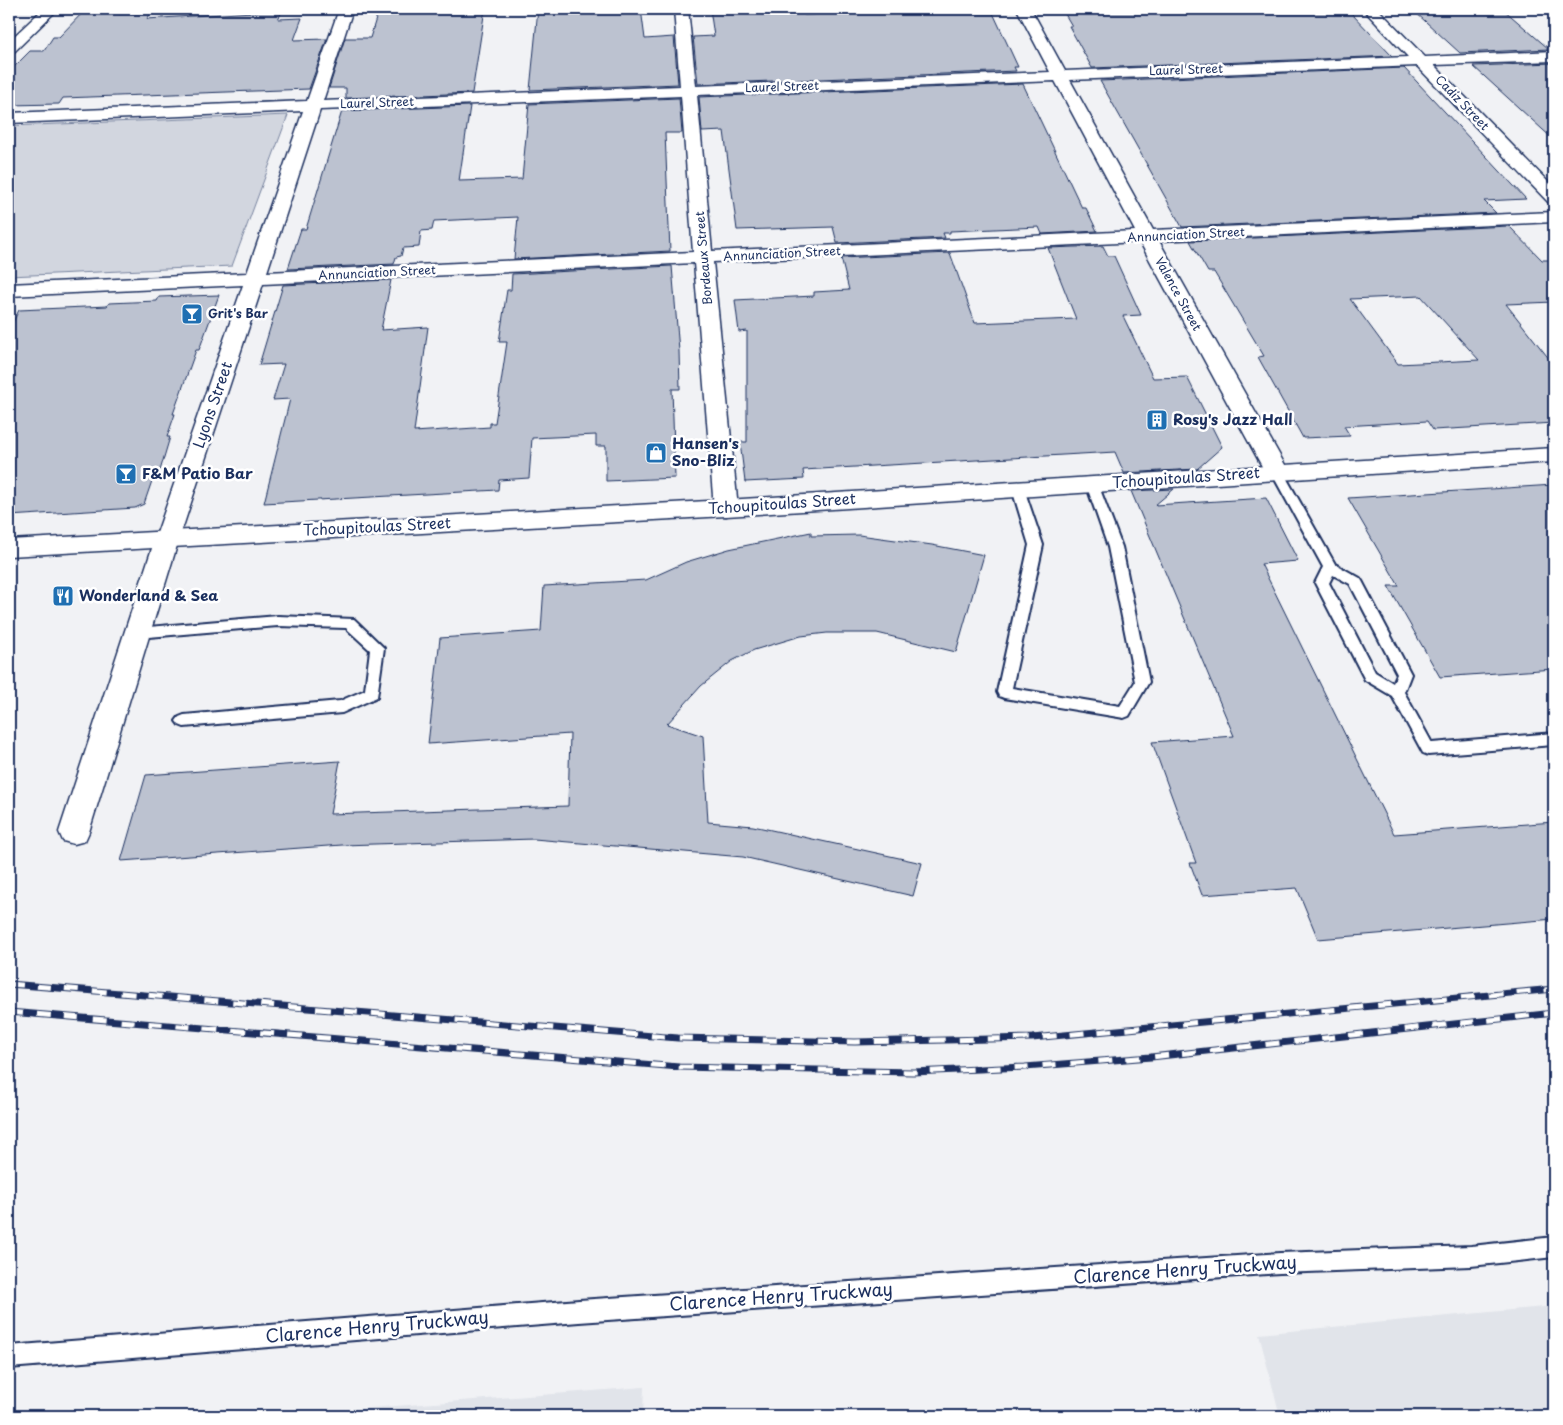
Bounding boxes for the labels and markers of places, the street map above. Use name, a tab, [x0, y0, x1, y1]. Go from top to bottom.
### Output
bar icon: Grit's Bar	[180, 302, 204, 326]
place label: Grit's Bar	[208, 304, 269, 322]
place label: Rosy's Jazz Hall	[1173, 407, 1293, 430]
building icon: Rosy's Jazz Hall	[1145, 408, 1169, 432]
place label: Hansen's Sno-Bliz	[672, 431, 739, 471]
shop icon: Hansen's Sno-Bliz	[644, 441, 668, 465]
place label: F&M Patio Bar	[142, 461, 253, 484]
bar icon: F&M Patio Bar	[114, 462, 138, 486]
place label: Wonderland & Sea	[79, 583, 219, 606]
restaurant icon: Wonderland & Sea	[51, 584, 75, 608]

